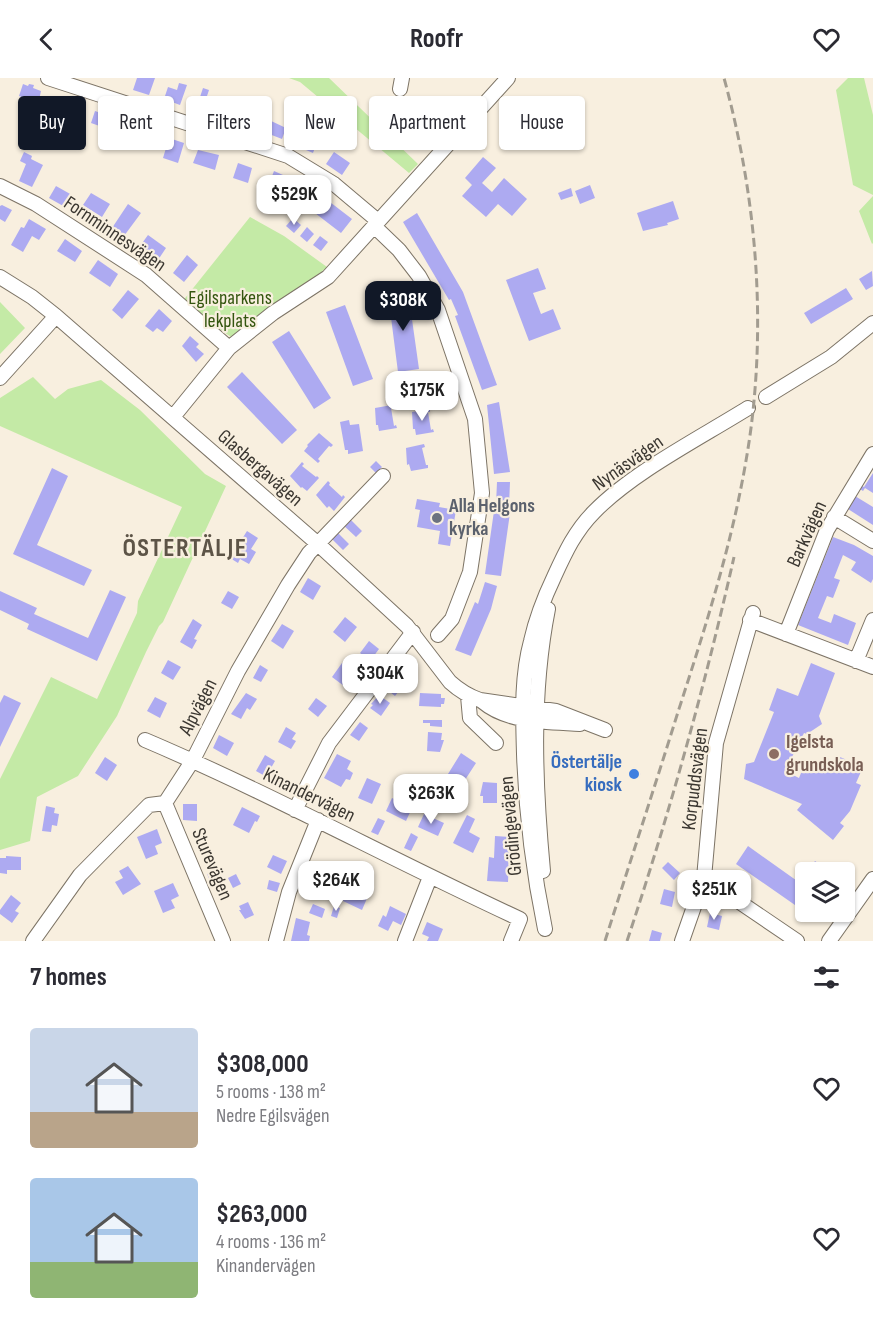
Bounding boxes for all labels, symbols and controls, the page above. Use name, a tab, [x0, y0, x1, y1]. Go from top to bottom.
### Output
icon: back	[30, 23, 63, 56]
text: Roofr	[410, 23, 463, 55]
icon: heart	[810, 23, 843, 56]
chip: Buy	[18, 96, 86, 150]
chip: Rent	[98, 96, 174, 150]
chip: Filters	[186, 96, 272, 150]
chip: New	[284, 96, 357, 150]
chip: Apartment	[369, 96, 487, 150]
chip: House	[499, 96, 585, 150]
pin: $529K	[252, 175, 336, 226]
text: $529K	[270, 182, 318, 206]
street label: Fornminnesvägen	[59, 191, 171, 277]
pin: $308K	[361, 281, 445, 332]
park label: Egilsparkens lekplats	[188, 286, 272, 333]
text: $308K	[379, 288, 427, 312]
pin: $175K	[380, 371, 464, 422]
text: $175K	[399, 378, 445, 402]
street label: Glasbergavägen	[212, 424, 308, 512]
street label: Nynäsvägen	[588, 430, 668, 496]
place label: Alla Helgons kyrka	[448, 494, 535, 541]
street label: Barkvägen	[782, 497, 832, 571]
marker: Alla Helgons kyrka	[430, 511, 444, 525]
district label: ÖSTERTÄLJE	[122, 533, 248, 564]
pin: $304K	[338, 654, 422, 705]
text: $304K	[356, 661, 404, 685]
street label: Alpvägen	[173, 675, 222, 740]
street label: Korpuddsvägen	[677, 727, 713, 831]
place label: Igelsta grundskola	[786, 730, 864, 777]
marker: Igelsta grundskola	[767, 747, 781, 761]
place label: Östertälje kiosk	[551, 750, 623, 797]
street label: Kinandervägen	[259, 762, 359, 828]
marker: Östertälje kiosk	[627, 767, 641, 781]
pin: $263K	[389, 774, 473, 825]
street label: Grödingevägen	[495, 775, 527, 877]
text: $263K	[407, 781, 455, 805]
street label: Sturevägen	[186, 824, 238, 904]
pin: $264K	[294, 861, 378, 912]
map controls	[795, 862, 855, 922]
button: layers	[795, 862, 855, 922]
text: $264K	[312, 868, 360, 892]
pin: $251K	[672, 870, 756, 921]
text: $251K	[691, 877, 737, 901]
icon: filters	[810, 961, 843, 994]
text: 7 homes	[30, 962, 107, 993]
text: $308,000	[216, 1049, 309, 1080]
icon: home	[78, 1052, 150, 1124]
icon: heart	[810, 1072, 843, 1105]
text: 5 rooms · 138 m²	[216, 1080, 326, 1104]
text: Nedre Egilsvägen	[216, 1104, 330, 1128]
text: $263,000	[216, 1199, 307, 1230]
icon: home	[78, 1202, 150, 1274]
icon: heart	[810, 1222, 843, 1255]
text: 4 rooms · 136 m²	[216, 1230, 326, 1254]
text: Kinandervägen	[216, 1254, 316, 1278]

